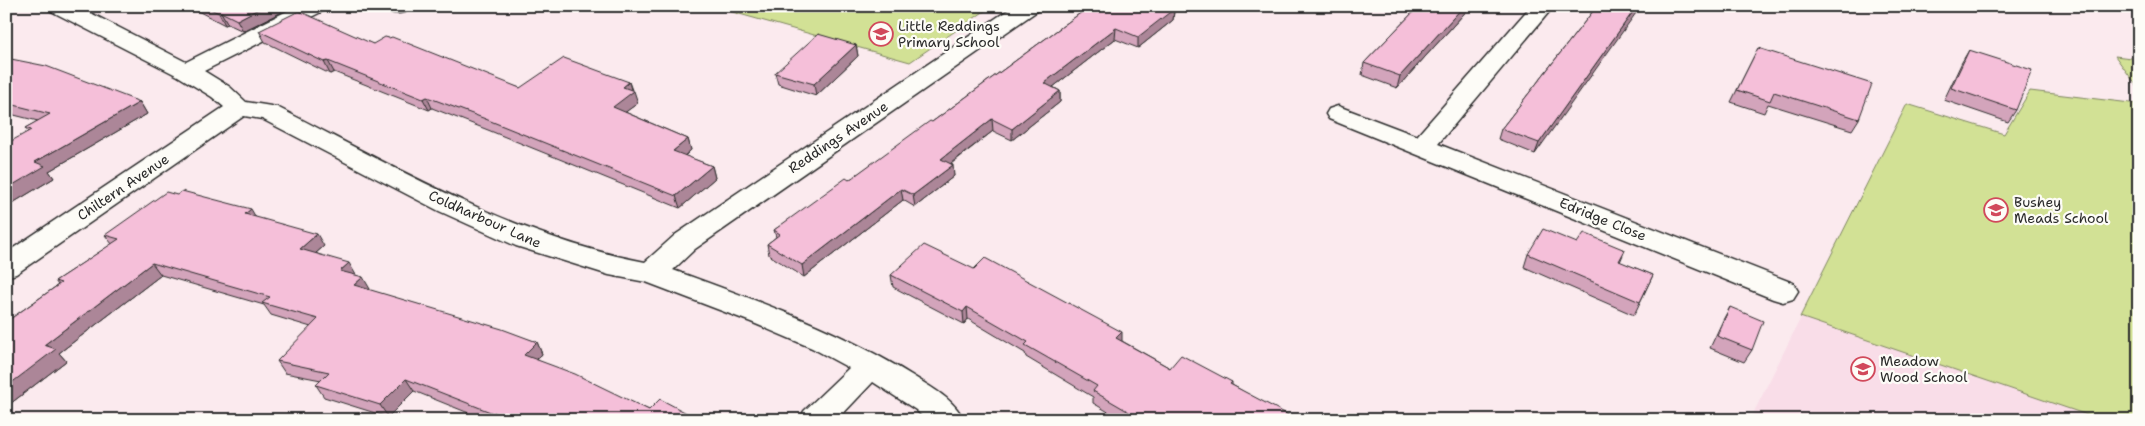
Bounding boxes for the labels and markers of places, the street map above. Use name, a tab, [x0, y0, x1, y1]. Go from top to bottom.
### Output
place label: Little Reddings Primary School	[898, 17, 1000, 51]
school or university icon: Little Reddings Primary School	[868, 21, 894, 47]
place label: Bushey Meads School	[2014, 193, 2109, 227]
school or university icon: Bushey Meads School	[1983, 197, 2009, 223]
place label: Meadow Wood School	[1880, 352, 1968, 386]
school or university icon: Meadow Wood School	[1850, 356, 1876, 382]

